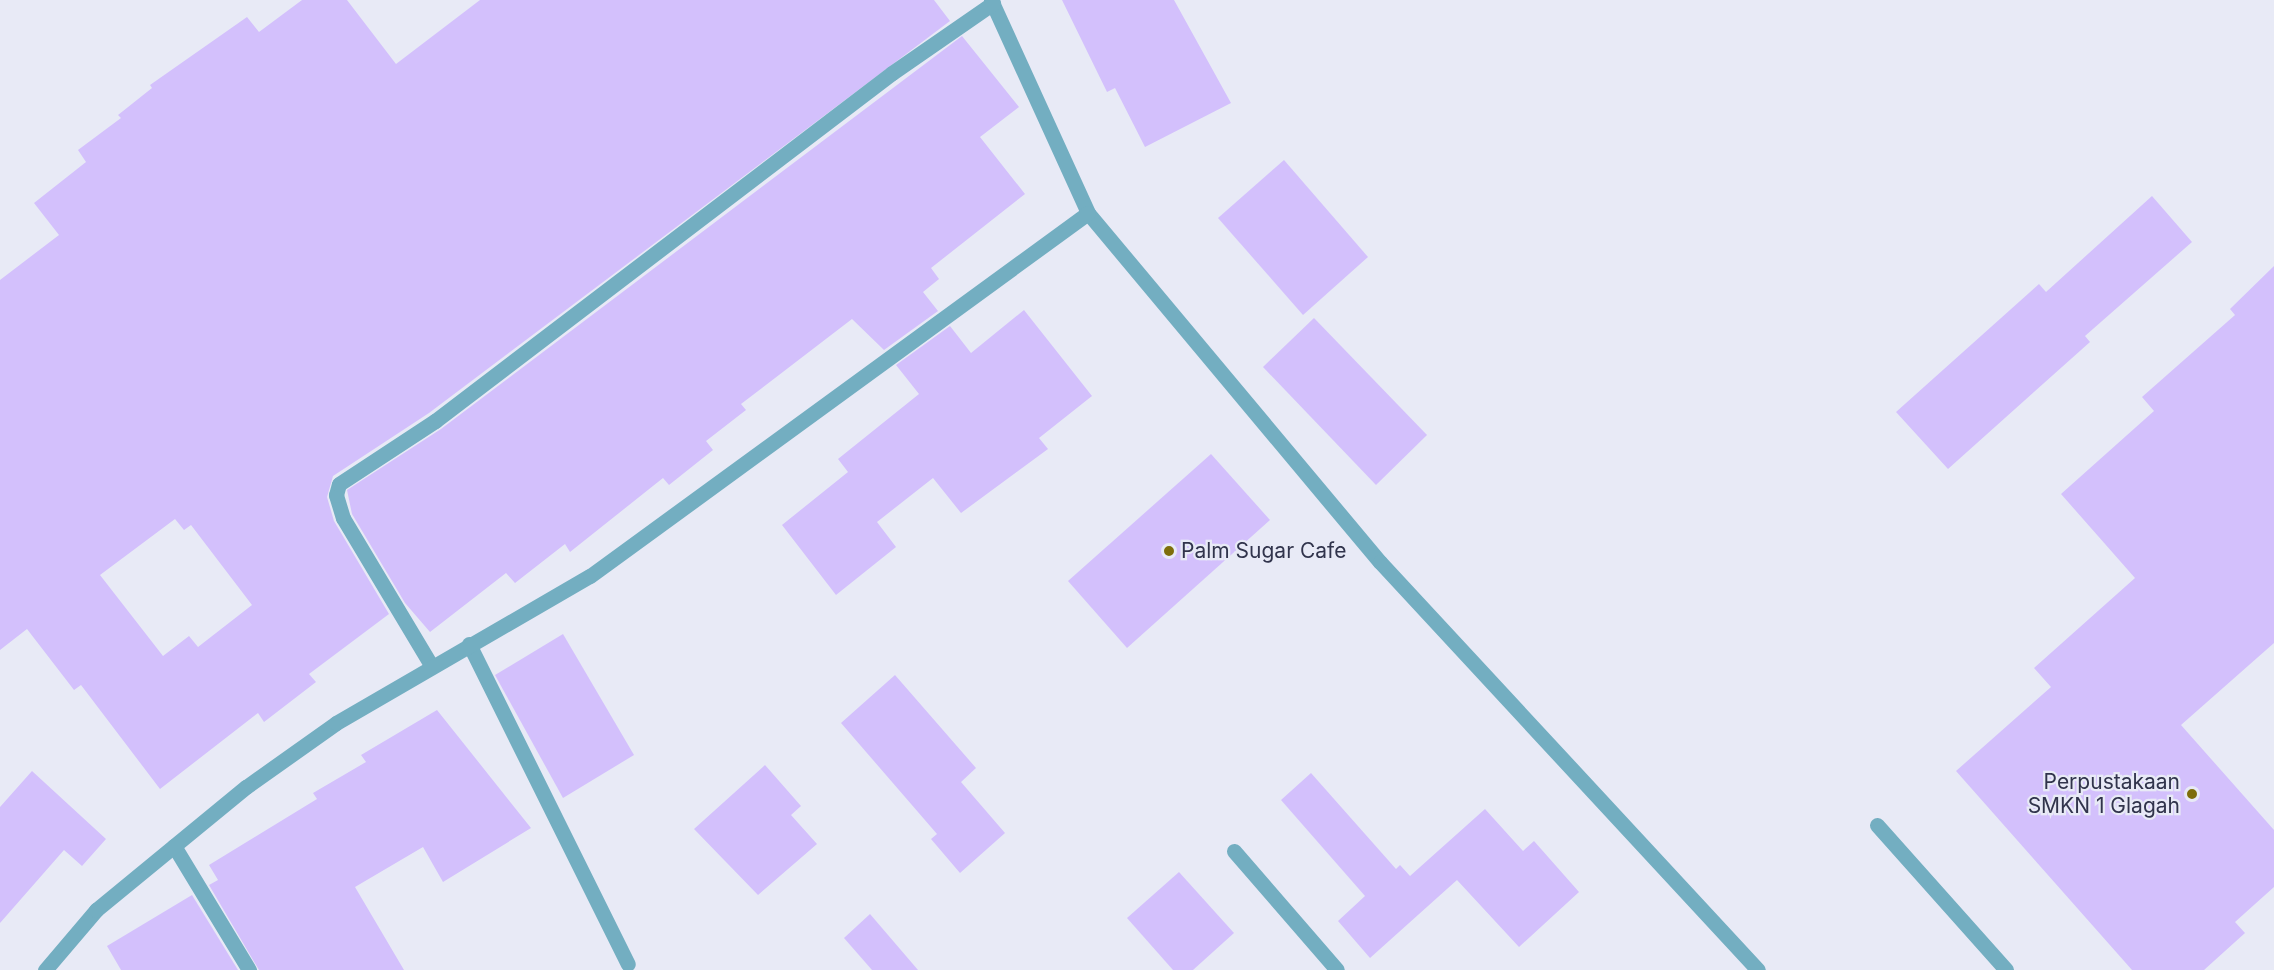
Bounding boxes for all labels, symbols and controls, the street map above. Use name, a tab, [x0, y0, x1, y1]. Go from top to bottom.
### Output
place label: Palm Sugar Cafe	[1181, 538, 1346, 564]
marker: Palm Sugar Cafe	[1162, 544, 1176, 558]
place label: Perpustakaan SMKN 1 Glagah	[2028, 769, 2180, 819]
marker: Perpustakaan SMKN 1 Glagah	[2185, 787, 2199, 801]

